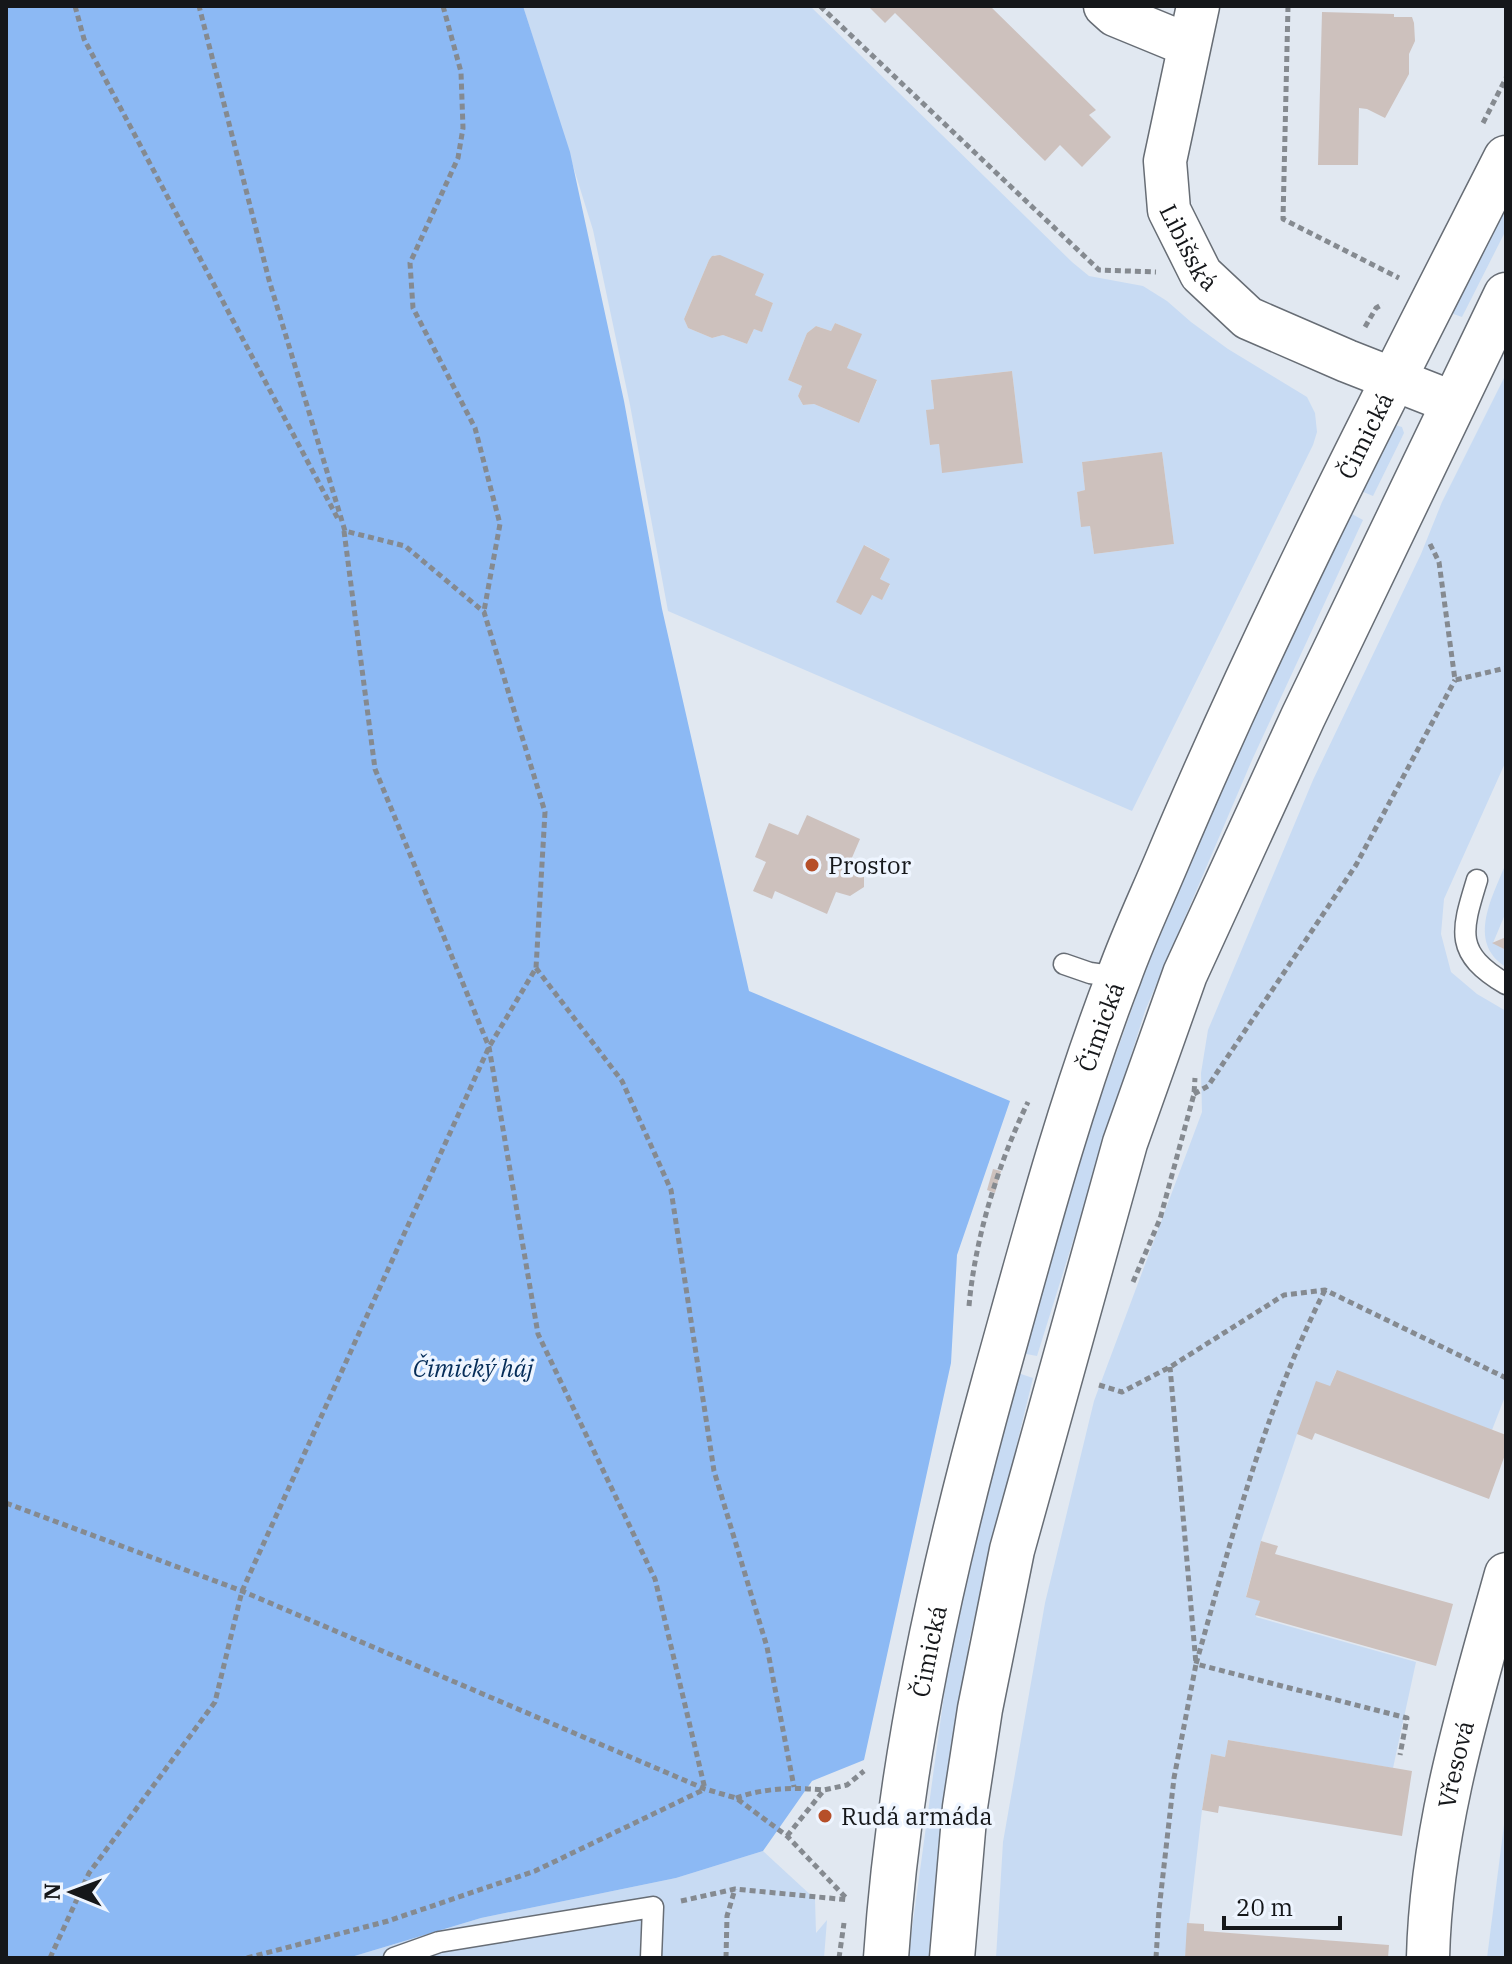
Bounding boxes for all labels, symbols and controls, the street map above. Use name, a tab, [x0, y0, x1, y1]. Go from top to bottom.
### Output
street label: Libišská	[1153, 199, 1225, 298]
street label: Čimická	[1330, 387, 1400, 484]
place label: Prostor	[828, 849, 911, 881]
marker: Prostor	[803, 856, 821, 874]
street label: Čimická	[1070, 977, 1131, 1076]
park label: Čimický háj	[413, 1352, 535, 1384]
street label: Čimická	[904, 1602, 954, 1700]
street label: Vřesová	[1430, 1717, 1481, 1811]
place label: Rudá armáda	[841, 1800, 993, 1832]
marker: Rudá armáda	[816, 1807, 834, 1825]
north arrow	[32, 1852, 112, 1932]
scale bar	[1224, 1880, 1340, 1930]
text: N	[37, 1883, 66, 1901]
text: 20 m	[1236, 1891, 1293, 1923]

